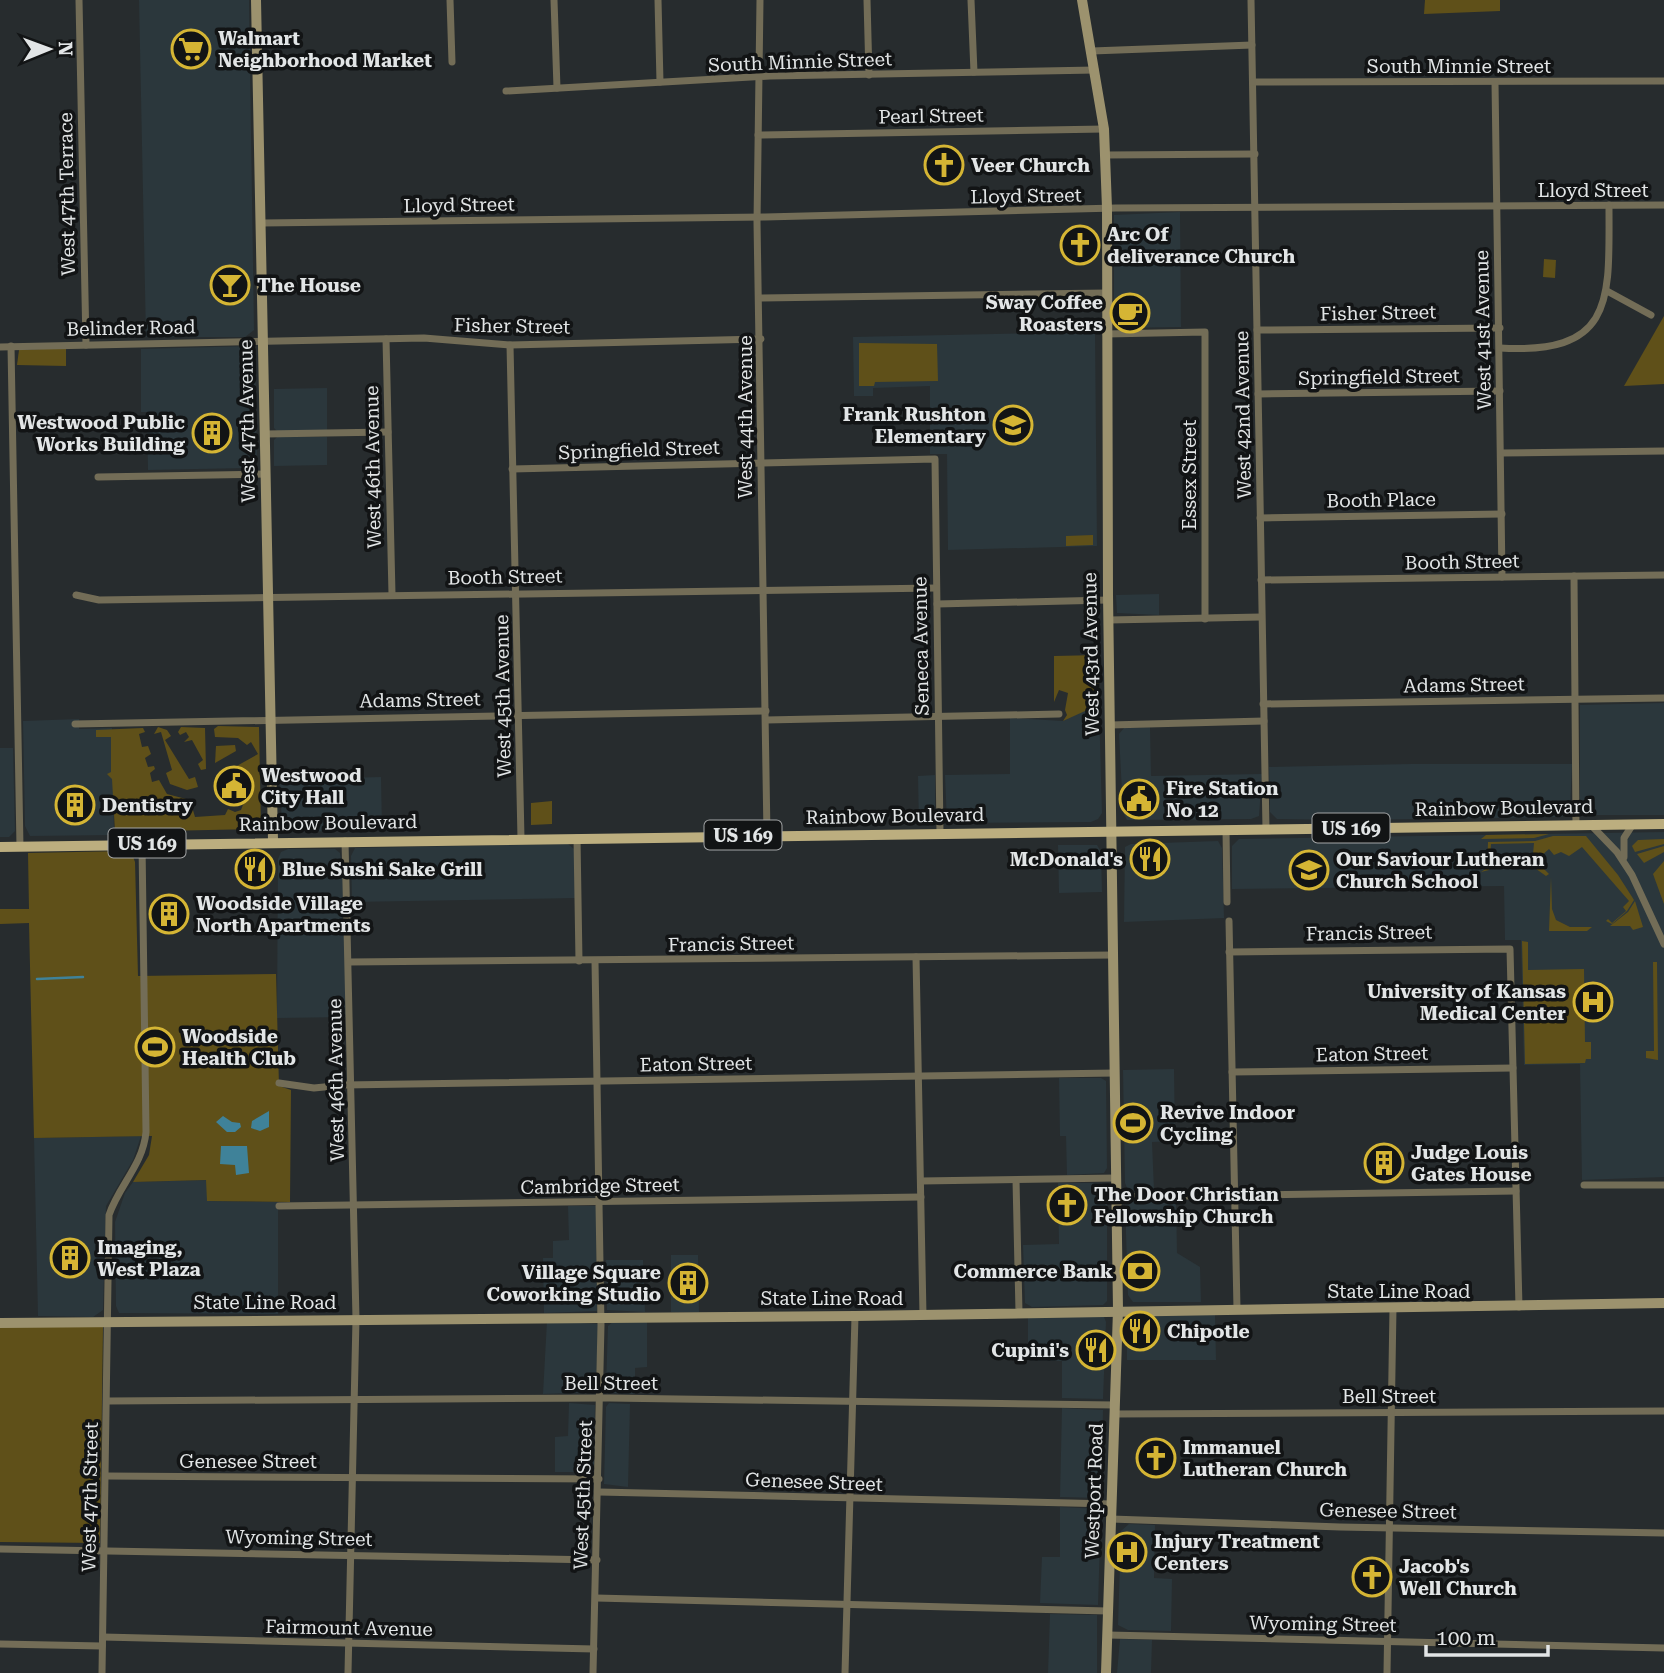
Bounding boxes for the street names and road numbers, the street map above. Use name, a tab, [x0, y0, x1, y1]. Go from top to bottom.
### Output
street label: South Minnie Street	[708, 47, 892, 77]
street label: South Minnie Street	[1367, 55, 1551, 78]
street label: Pearl Street	[878, 104, 984, 128]
street label: West 47th Terrace	[54, 112, 80, 276]
street label: Lloyd Street	[1537, 179, 1649, 202]
street label: Lloyd Street	[970, 184, 1082, 208]
street label: Lloyd Street	[403, 193, 515, 217]
street label: West 41st Avenue	[1470, 250, 1496, 410]
street label: Fisher Street	[1320, 300, 1436, 326]
street label: Fisher Street	[454, 313, 570, 339]
street label: Belinder Road	[66, 315, 196, 341]
street label: West 42nd Avenue	[1230, 331, 1256, 499]
street label: West 44th Avenue	[734, 335, 757, 499]
street label: West 47th Avenue	[234, 339, 260, 503]
street label: Springfield Street	[1298, 364, 1460, 390]
street label: West 46th Avenue	[360, 385, 386, 549]
street label: Essex Street	[1178, 420, 1201, 530]
street label: Springfield Street	[558, 436, 720, 464]
street label: Booth Place	[1326, 488, 1436, 512]
street label: Booth Street	[1404, 549, 1520, 575]
street label: Booth Street	[447, 564, 563, 590]
street label: West 43rd Avenue	[1078, 572, 1104, 736]
street label: Seneca Avenue	[908, 576, 934, 716]
street label: West 45th Avenue	[490, 614, 516, 778]
street label: Adams Street	[1403, 672, 1525, 698]
street label: Adams Street	[359, 687, 481, 713]
street label: Rainbow Boulevard	[1415, 795, 1593, 821]
street label: Rainbow Boulevard	[806, 803, 984, 829]
street label: Rainbow Boulevard	[239, 810, 417, 836]
road number: US 169	[1312, 814, 1390, 842]
road number: US 169	[704, 820, 782, 850]
road number: US 169	[108, 828, 186, 858]
street label: Francis Street	[1306, 920, 1432, 946]
street label: Francis Street	[668, 931, 794, 957]
street label: West 46th Avenue	[323, 998, 349, 1162]
street label: Eaton Street	[1316, 1042, 1428, 1066]
street label: Eaton Street	[640, 1052, 752, 1076]
street label: Cambridge Street	[520, 1173, 680, 1199]
street label: State Line Road	[1328, 1280, 1470, 1303]
street label: State Line Road	[761, 1287, 903, 1310]
street label: State Line Road	[194, 1291, 336, 1314]
street label: Bell Street	[564, 1372, 658, 1395]
street label: Bell Street	[1342, 1385, 1436, 1408]
street label: West 45th Street	[569, 1420, 597, 1570]
street label: West 47th Street	[77, 1422, 103, 1572]
street label: Westport Road	[1080, 1423, 1108, 1559]
street label: Genesee Street	[179, 1450, 317, 1473]
street label: Genesee Street	[745, 1468, 883, 1496]
street label: Genesee Street	[1319, 1498, 1457, 1524]
street label: Wyoming Street	[225, 1525, 373, 1551]
street label: Wyoming Street	[1249, 1611, 1397, 1637]
street label: Fairmount Avenue	[265, 1615, 433, 1641]

